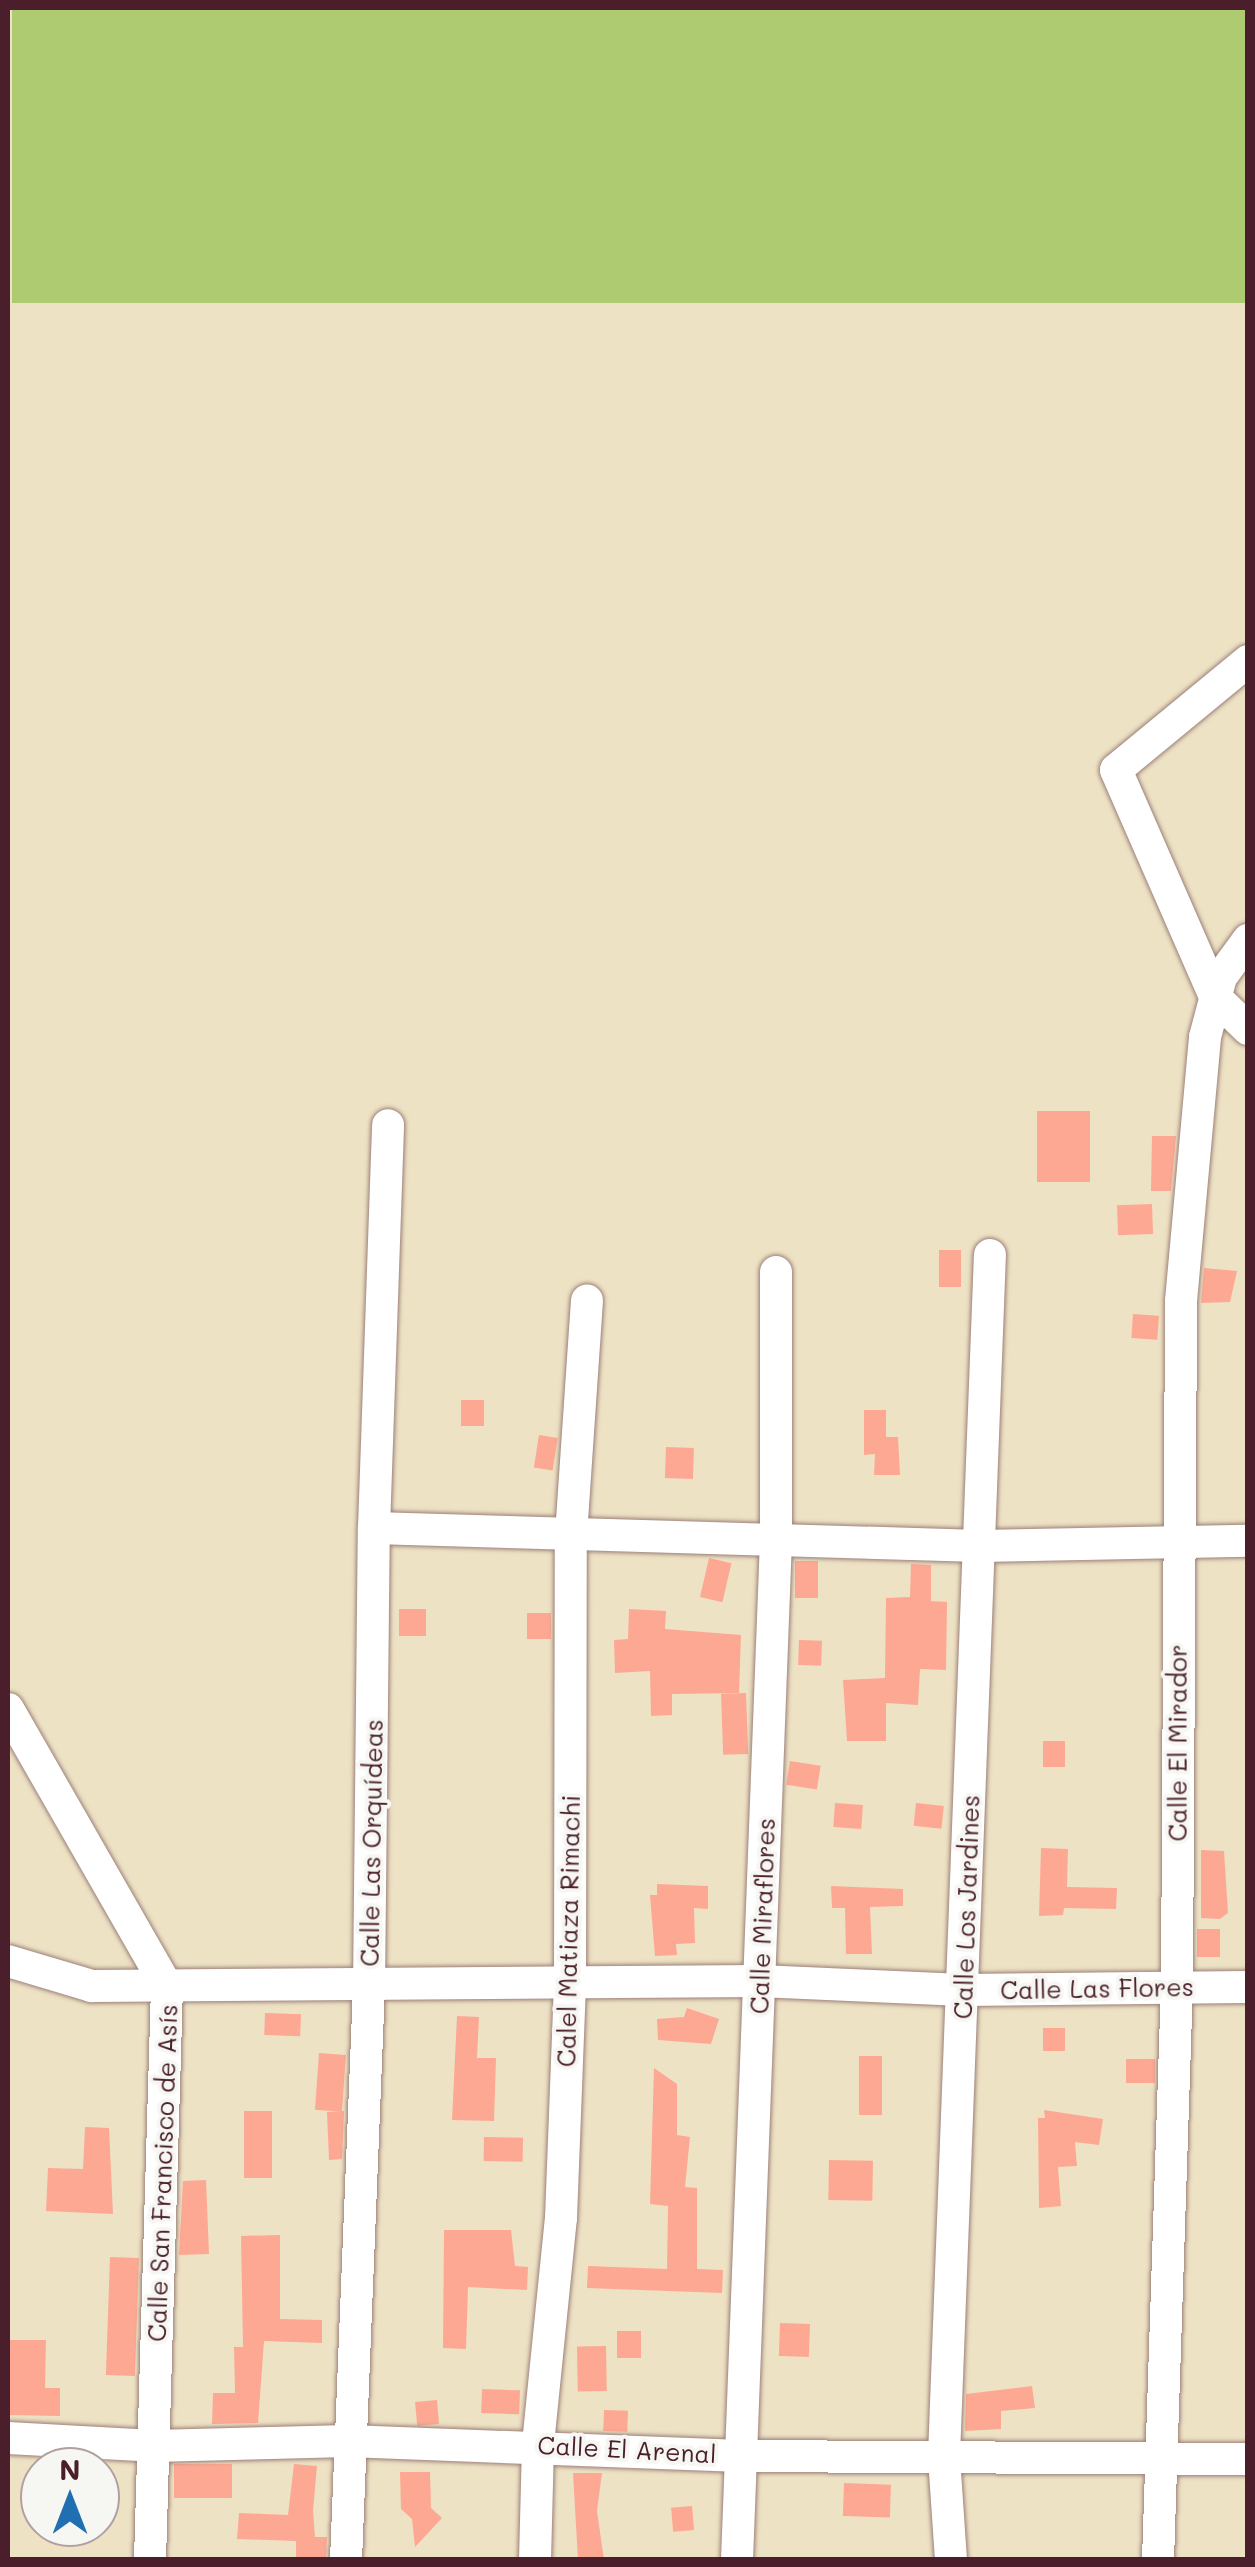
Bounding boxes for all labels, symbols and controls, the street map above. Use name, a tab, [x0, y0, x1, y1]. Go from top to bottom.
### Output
street label: Calle El Mirador	[1162, 1645, 1192, 1841]
street label: Calle Las Orquídeas	[354, 1719, 388, 1967]
street label: Calle Los Jardines	[947, 1794, 985, 2020]
street label: Calel Matiaza Rimachi	[551, 1795, 585, 2067]
street label: Calle Miraflores	[744, 1817, 780, 2015]
street label: Calle Las Flores	[1000, 1971, 1194, 2005]
street label: Calle San Francisco de Asís	[141, 2004, 183, 2342]
street label: Calle El Arenal	[537, 2429, 717, 2469]
north arrow	[20, 2447, 120, 2547]
text: N	[59, 2451, 81, 2487]

